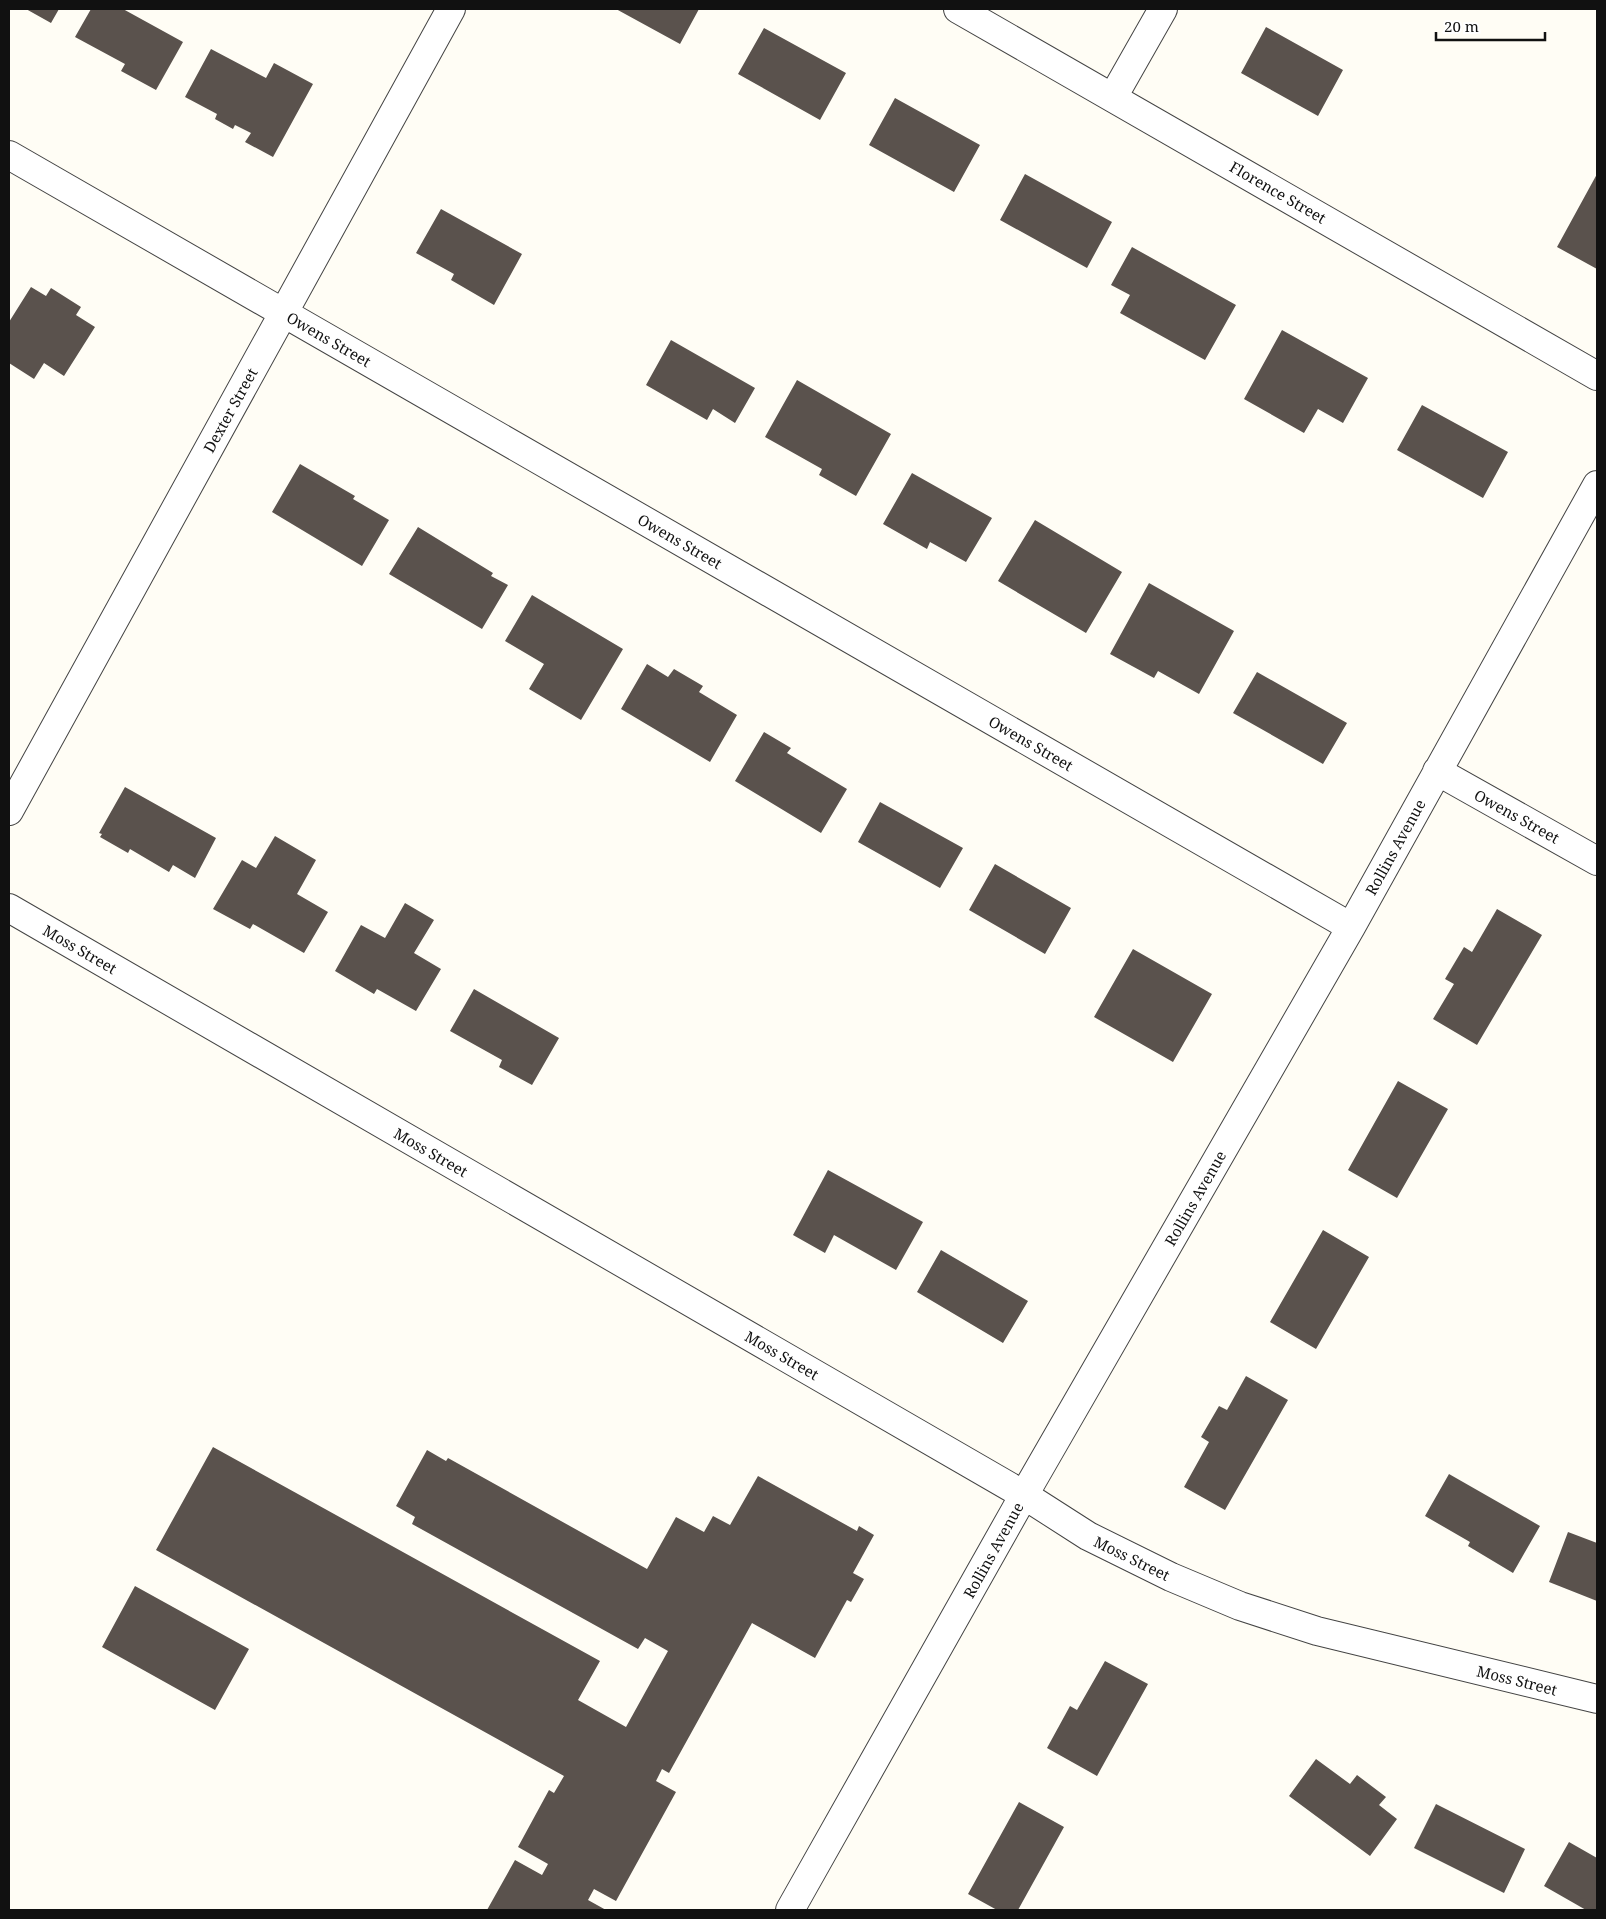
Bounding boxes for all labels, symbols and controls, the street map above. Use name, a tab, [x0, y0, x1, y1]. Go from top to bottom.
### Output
scale bar	[1436, 10, 1545, 42]
text: 20 m	[1444, 16, 1479, 36]
street label: Florence Street	[1226, 156, 1330, 228]
street label: Owens Street	[283, 307, 375, 371]
street label: Dexter Street	[199, 364, 261, 456]
street label: Owens Street	[634, 509, 726, 573]
street label: Owens Street	[985, 711, 1077, 775]
street label: Owens Street	[1471, 784, 1563, 848]
street label: Rollins Avenue	[1360, 796, 1430, 898]
street label: Moss Street	[39, 920, 121, 978]
street label: Moss Street	[390, 1123, 472, 1181]
street label: Rollins Avenue	[1160, 1147, 1230, 1249]
street label: Moss Street	[741, 1326, 823, 1384]
street label: Rollins Avenue	[958, 1499, 1028, 1601]
street label: Moss Street	[1091, 1531, 1173, 1585]
street label: Moss Street	[1475, 1660, 1559, 1700]

